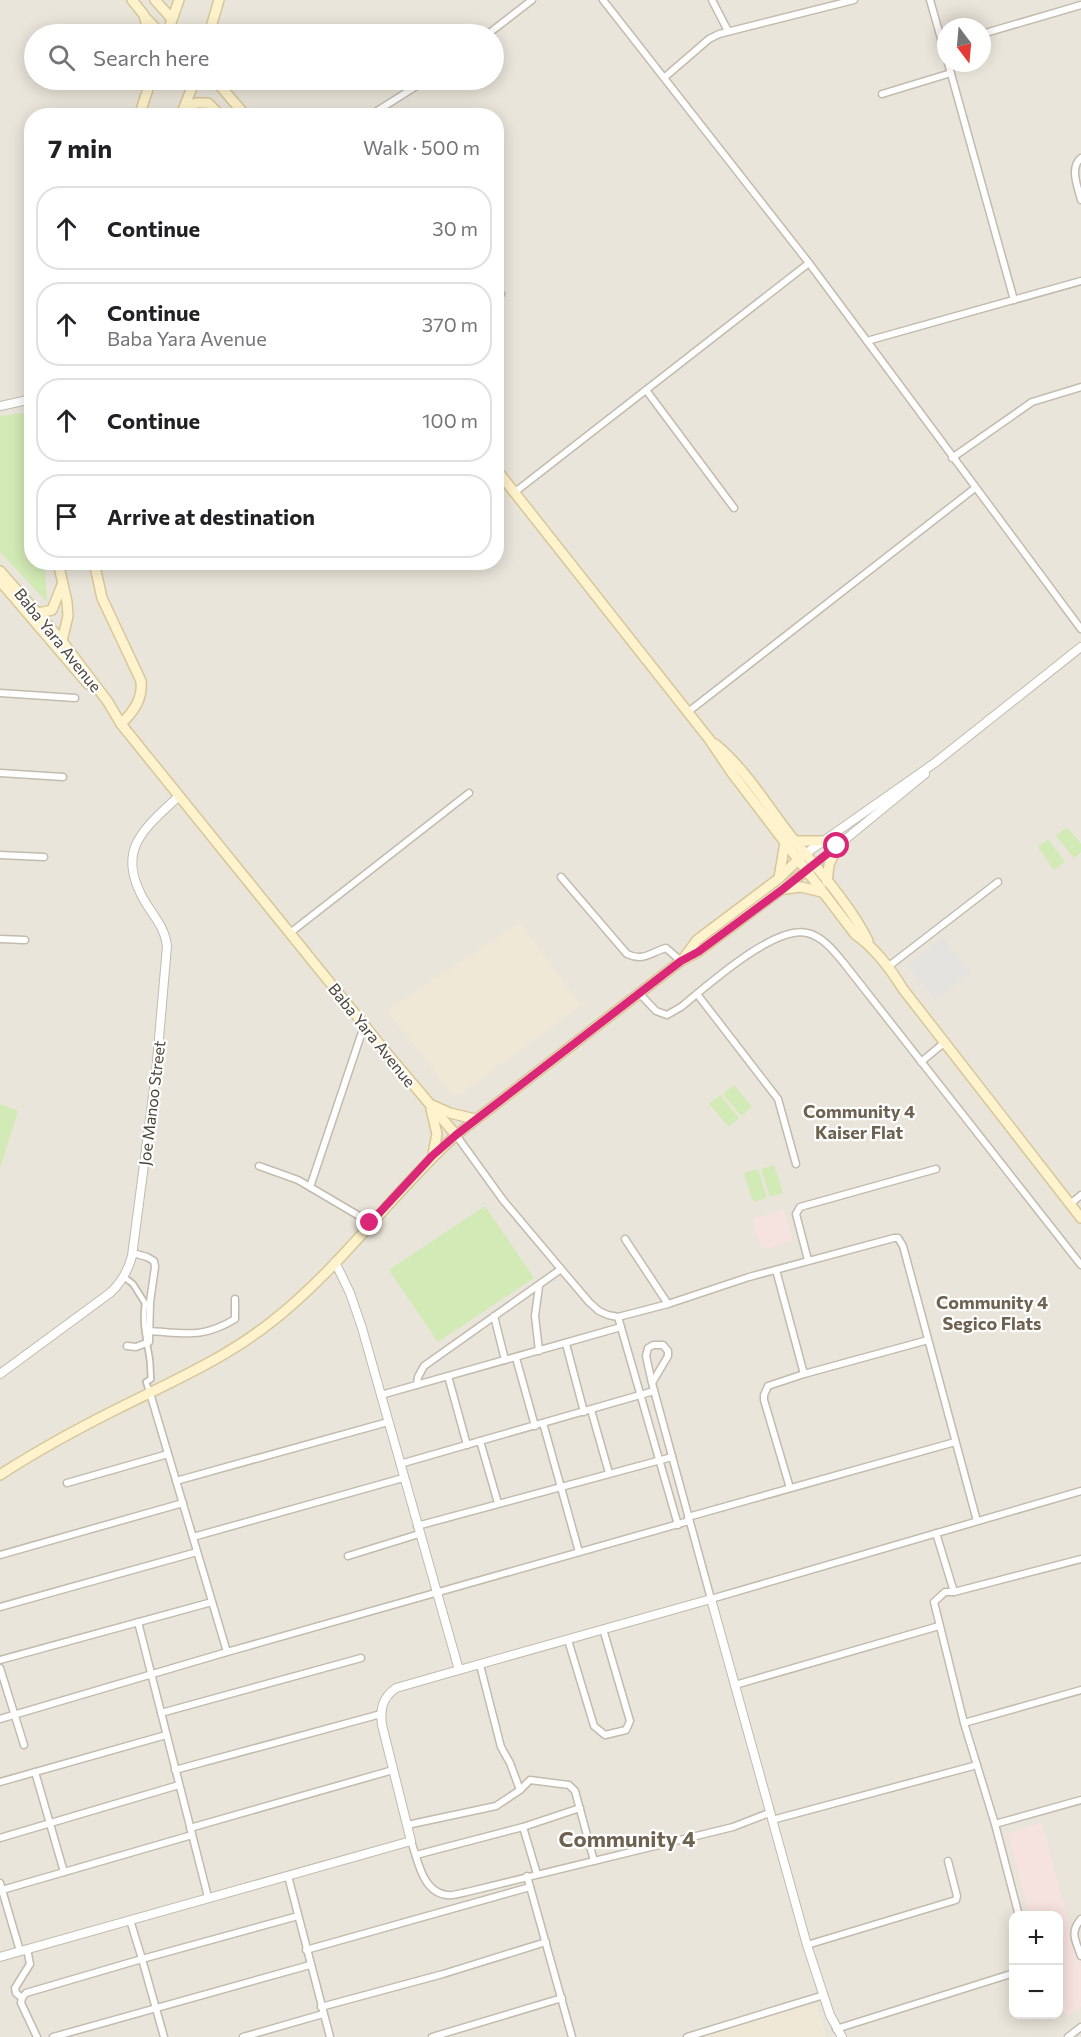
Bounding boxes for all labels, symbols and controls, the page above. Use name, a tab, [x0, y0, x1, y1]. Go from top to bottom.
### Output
north arrow	[937, 18, 991, 72]
search box	[24, 24, 504, 90]
icon: search	[45, 41, 78, 74]
text: Search here	[93, 44, 209, 71]
text: 7 min	[48, 132, 112, 163]
text: Walk · 500 m	[363, 135, 480, 159]
icon: ahead	[50, 212, 83, 245]
text: Continue	[107, 215, 200, 242]
text: 30 m	[432, 216, 478, 240]
text: Continue	[107, 299, 200, 326]
icon: ahead	[50, 308, 83, 341]
text: 370 m	[422, 312, 478, 336]
text: Baba Yara Avenue	[107, 326, 267, 350]
icon: ahead	[50, 404, 83, 437]
text: Continue	[107, 407, 200, 434]
text: 100 m	[422, 408, 478, 432]
icon: arrive	[50, 500, 83, 533]
text: Arrive at destination	[107, 503, 315, 530]
street label: Baba Yara Avenue	[11, 584, 106, 695]
route start	[823, 832, 849, 858]
street label: Baba Yara Avenue	[325, 979, 420, 1090]
street label: Joe Manoo Street	[134, 1039, 169, 1167]
district label: Community 4 Kaiser Flat	[803, 1100, 915, 1143]
route end	[356, 1209, 382, 1235]
district label: Community 4 Segico Flats	[936, 1291, 1048, 1334]
district label: Community 4	[558, 1825, 696, 1852]
map controls	[1009, 1911, 1063, 2019]
button: +	[1009, 1911, 1063, 1965]
button: −	[1009, 1965, 1063, 2019]

